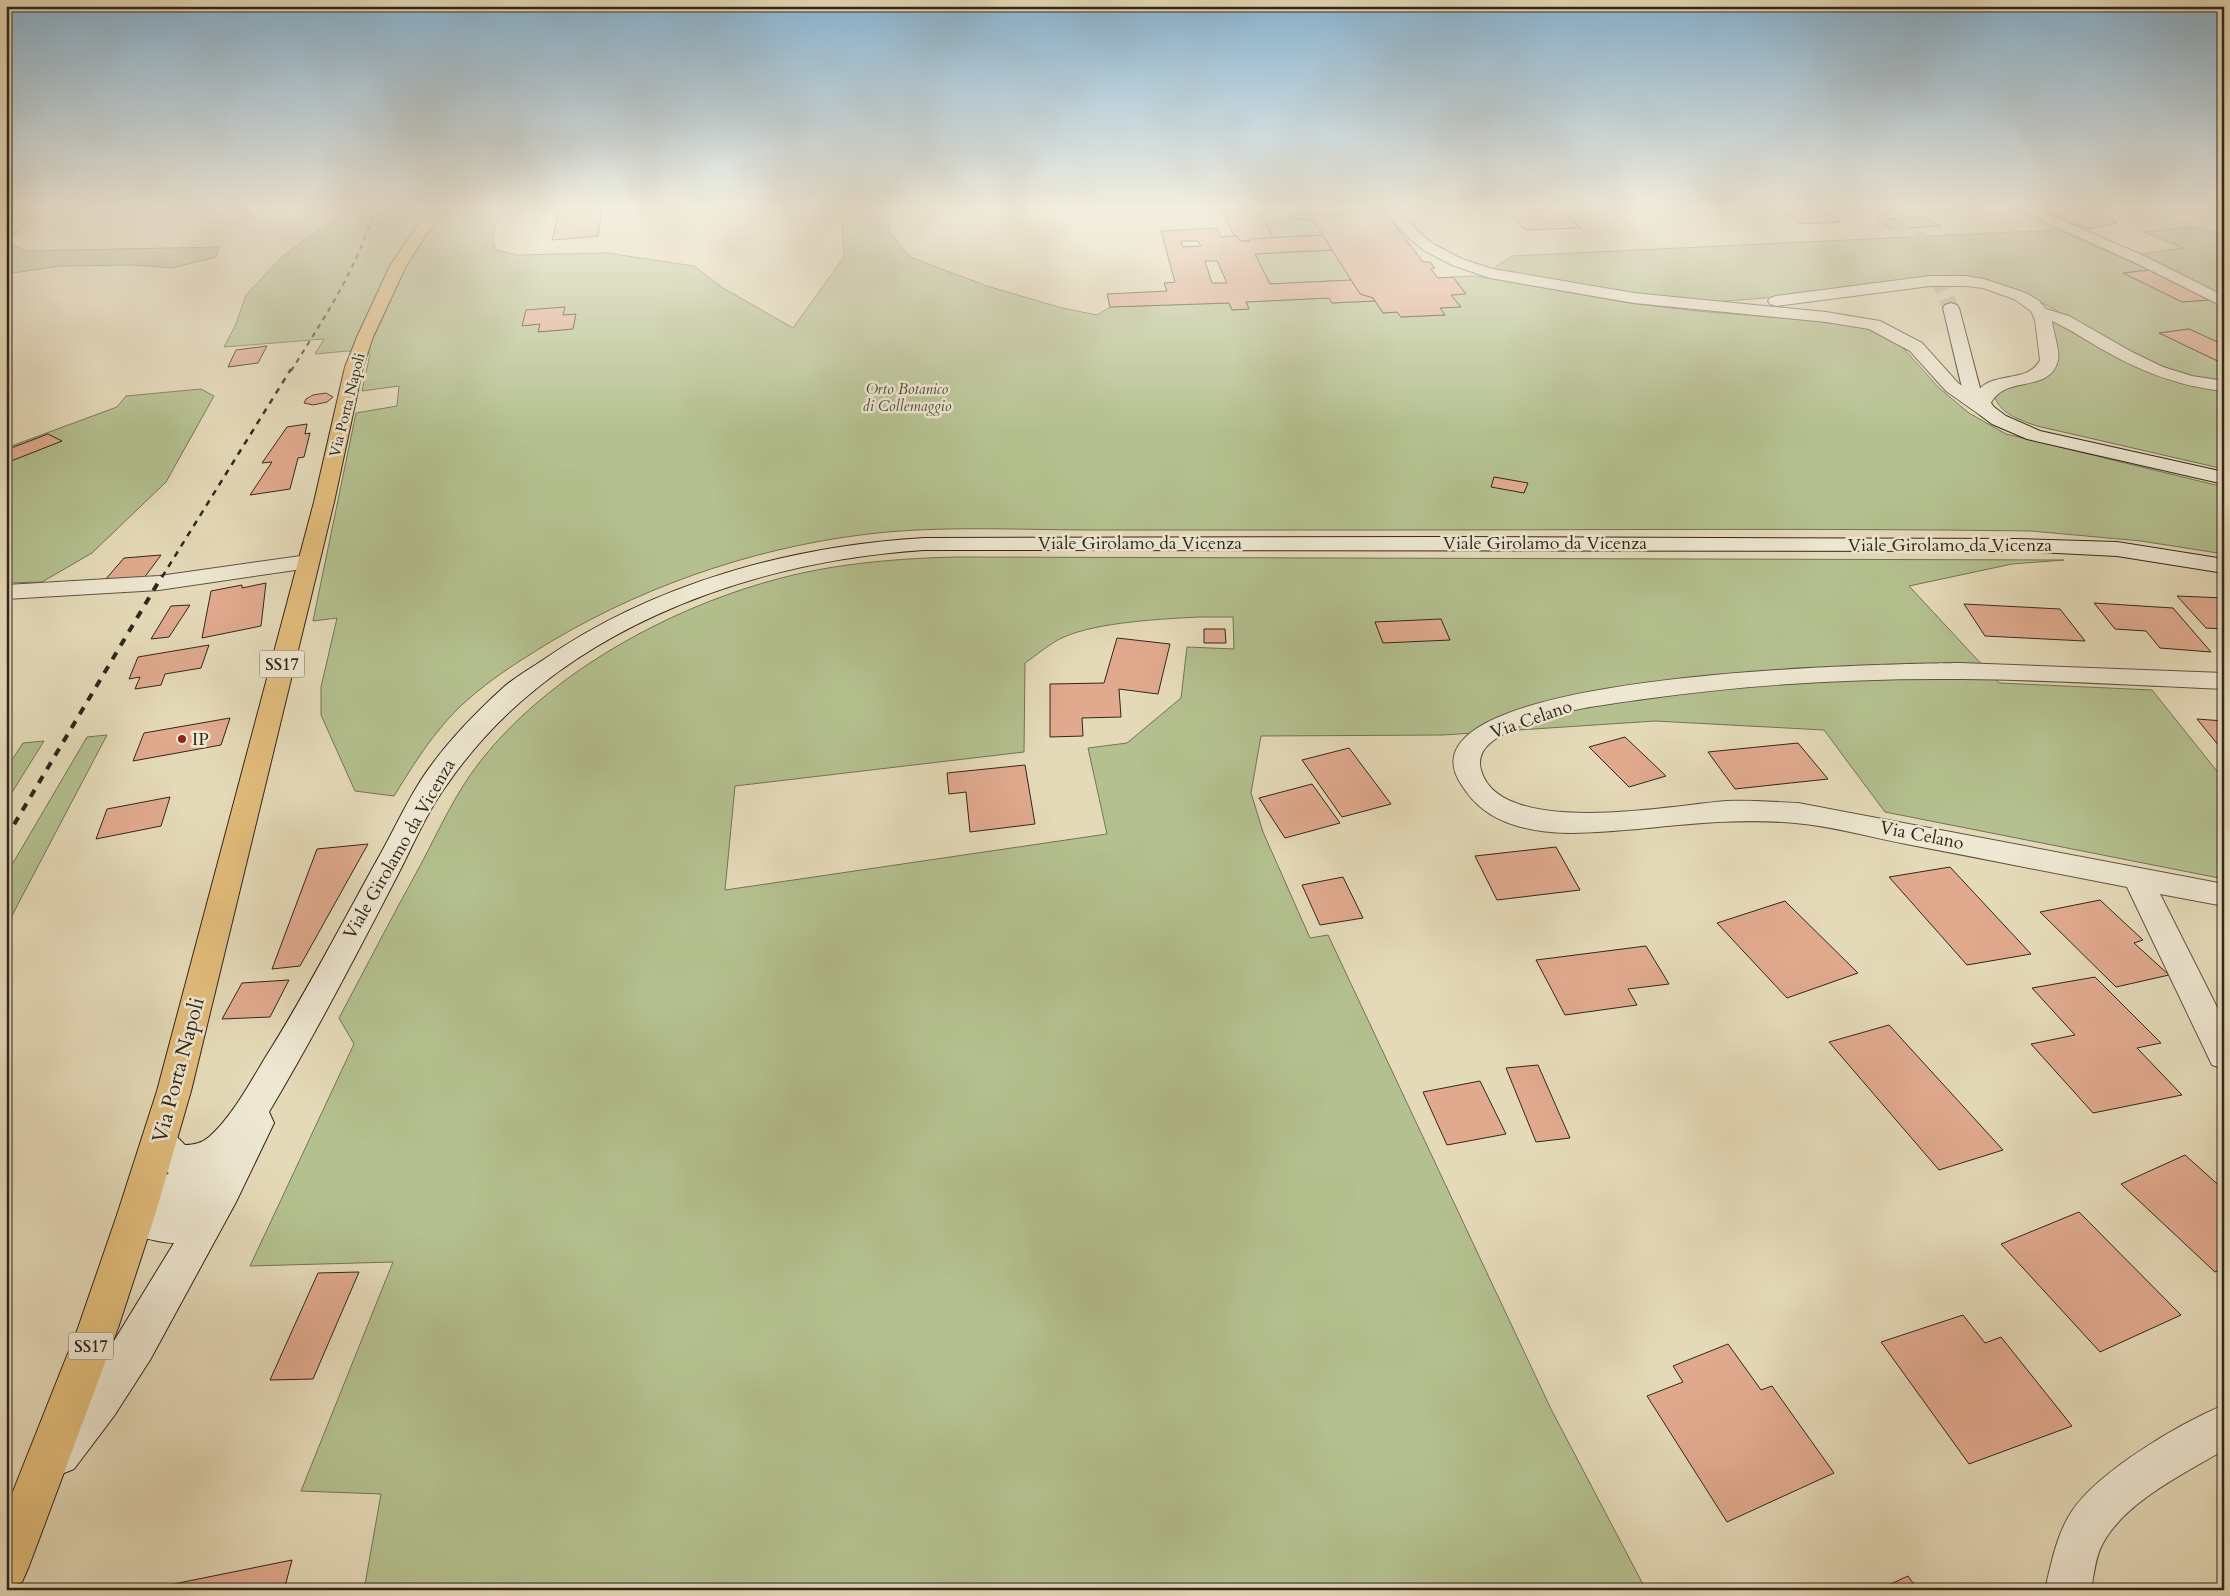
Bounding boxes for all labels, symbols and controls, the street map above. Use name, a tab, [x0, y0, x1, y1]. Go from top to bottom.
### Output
street label: Via Porta Napoli	[324, 351, 370, 459]
park label: Orto Botanico di Collemaggio	[862, 379, 952, 416]
street label: Viale Girolamo da Vicenza	[1038, 531, 1242, 556]
street label: Viale Girolamo da Vicenza	[1443, 531, 1647, 556]
street label: Viale Girolamo da Vicenza	[1848, 533, 2052, 558]
road number: SS17	[260, 651, 304, 678]
street label: Via Celano	[1487, 694, 1576, 745]
place label: IP	[192, 727, 209, 752]
marker: IP	[176, 733, 188, 745]
street label: Viale Girolamo da Vicenza	[338, 754, 461, 944]
street label: Via Celano	[1878, 815, 1966, 856]
street label: Via Porta Napoli	[145, 994, 212, 1146]
road number: SS17	[68, 1332, 114, 1360]

